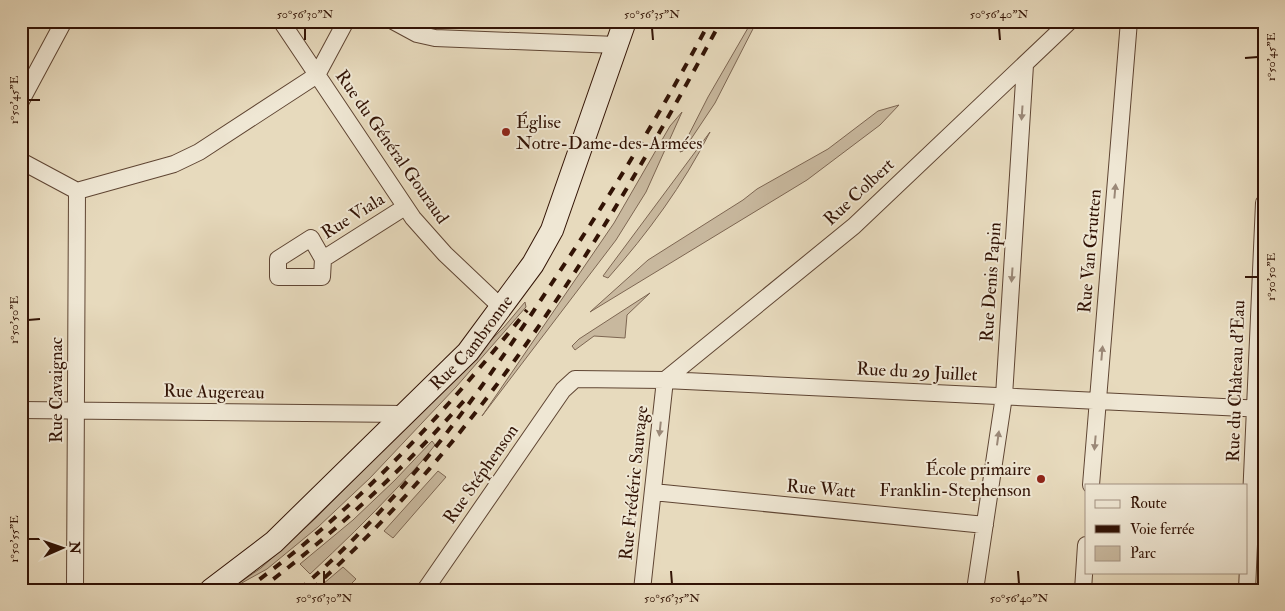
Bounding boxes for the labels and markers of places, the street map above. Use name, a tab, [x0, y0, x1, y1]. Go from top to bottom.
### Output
place label: Église Notre-Dame-des-Armées	[516, 111, 703, 155]
marker: Église Notre-Dame-des-Armées	[500, 126, 512, 138]
place label: École primaire Franklin-Stephenson	[879, 458, 1031, 502]
marker: École primaire Franklin-Stephenson	[1035, 473, 1047, 485]

